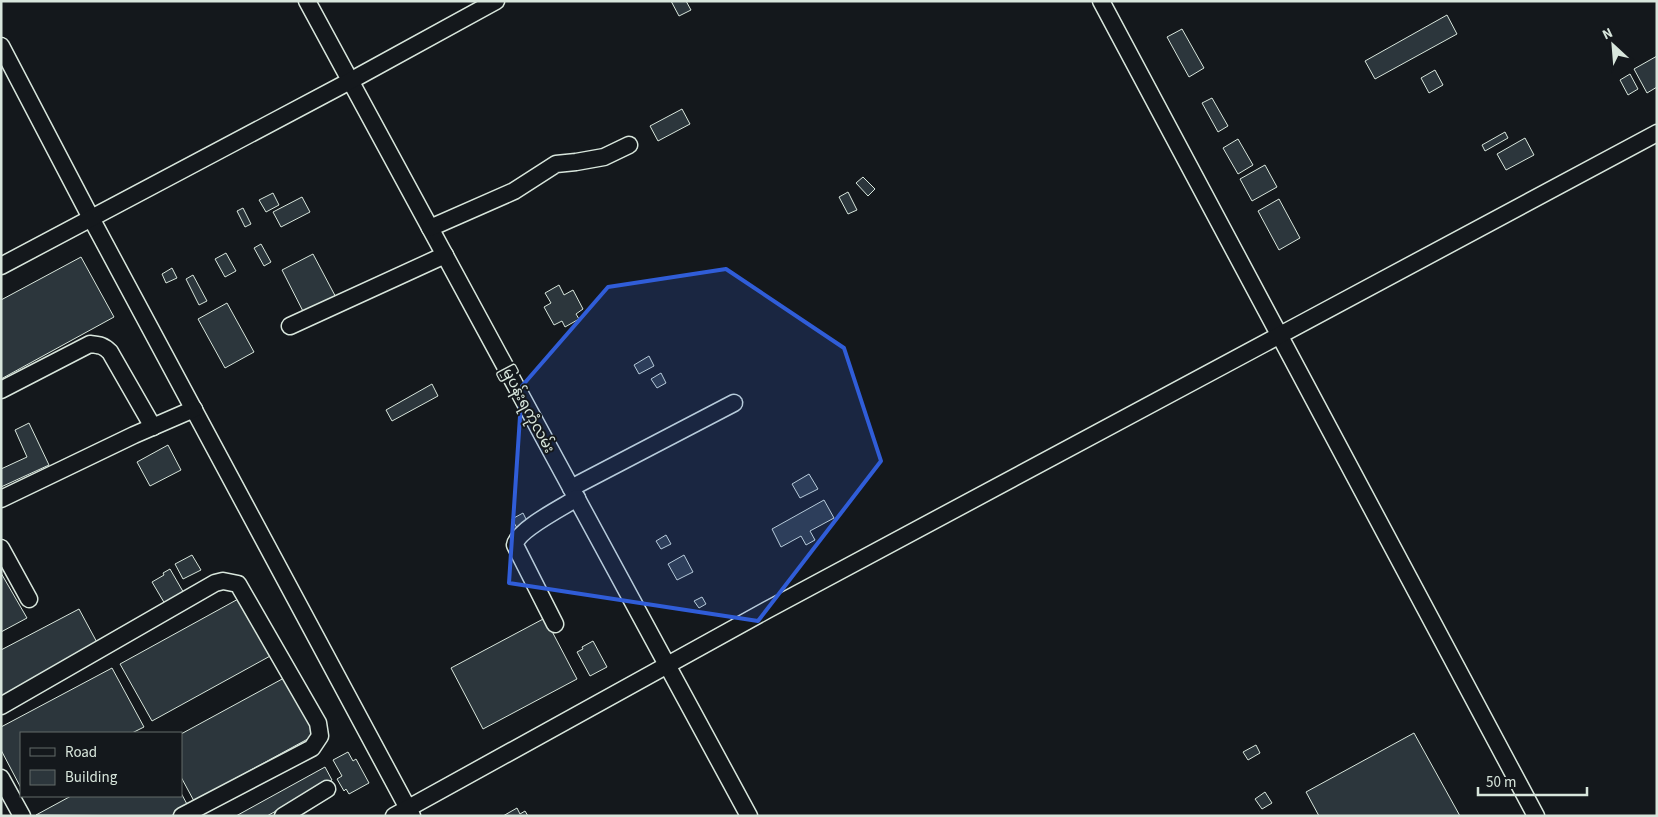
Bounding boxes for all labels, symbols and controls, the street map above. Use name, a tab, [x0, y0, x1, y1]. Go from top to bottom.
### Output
north arrow	[1588, 20, 1638, 70]
text: N	[1599, 23, 1616, 45]
street label: မြပန်းရကုံလမ်း	[495, 362, 560, 457]
legend	[20, 732, 182, 797]
text: Road	[65, 742, 97, 763]
scale bar	[1478, 764, 1587, 796]
text: Building	[65, 767, 118, 788]
text: 50 m	[1486, 772, 1516, 793]

